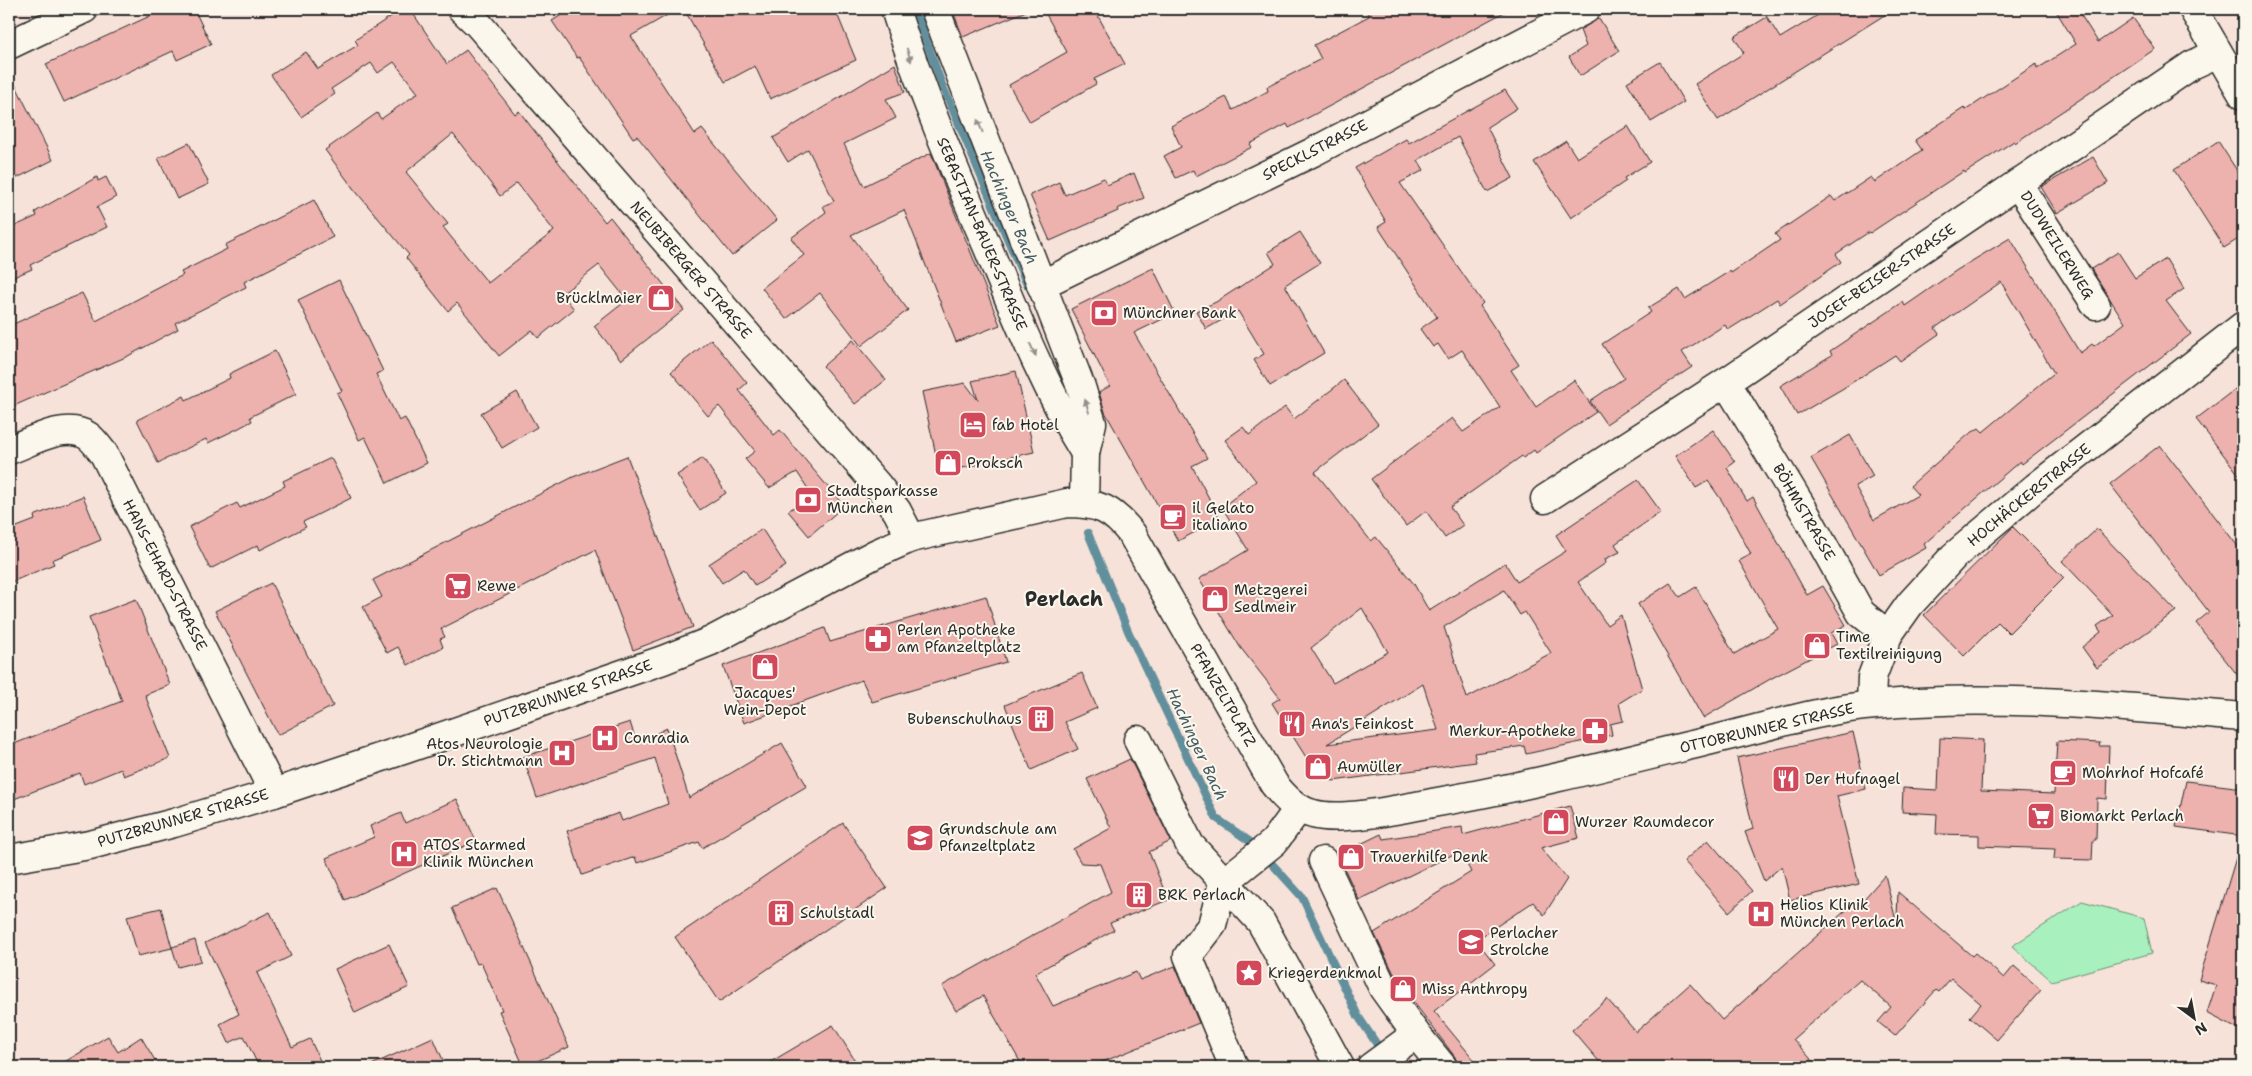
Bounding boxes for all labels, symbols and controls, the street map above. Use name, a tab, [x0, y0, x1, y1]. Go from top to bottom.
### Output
one-way arrow	[906, 48, 914, 63]
street label: SPECKLSTRASSE	[1259, 115, 1371, 185]
one-way arrow	[975, 119, 983, 133]
street label: SEBASTIAN-BAUER-STRASSE	[932, 134, 1032, 334]
water label: Hachinger Bach	[975, 147, 1043, 267]
street label: DUDWEILERWEG	[2016, 187, 2098, 303]
street label: NEUBIBERGER STRASSE	[626, 197, 756, 343]
street label: JOSEF-BEISER-STRASSE	[1804, 219, 1960, 333]
shop icon: Brücklmaier	[646, 283, 676, 313]
place label: Brücklmaier	[556, 288, 642, 308]
bank icon: Münchner Bank	[1089, 298, 1119, 328]
place label: Münchner Bank	[1123, 303, 1237, 323]
one-way arrow	[1029, 343, 1037, 357]
one-way arrow	[1082, 398, 1090, 413]
hotel icon: fab Hotel	[958, 410, 988, 440]
place label: fab Hotel	[992, 415, 1059, 435]
street label: HOCHÄCKERSTRASSE	[1963, 439, 2095, 551]
shop icon: Proksch	[933, 448, 963, 478]
place label: Proksch	[967, 453, 1023, 473]
street label: BÖHMSTRASSE	[1768, 460, 1840, 564]
place label: Stadtsparkasse München	[827, 481, 938, 518]
bank icon: Stadtsparkasse München	[793, 485, 823, 515]
street label: HANS-EHARD-STRASSE	[118, 496, 212, 654]
place label: il Gelato italiano	[1192, 498, 1254, 535]
cafe icon: il Gelato italiano	[1158, 502, 1188, 532]
supermarket icon: Rewe	[443, 571, 473, 601]
place label: Rewe	[477, 576, 517, 596]
place label: Metzgerei Sedlmeir	[1234, 580, 1308, 617]
shop icon: Metzgerei Sedlmeir	[1200, 584, 1230, 614]
district label: Perlach	[1025, 586, 1103, 612]
place label: Perlen Apotheke am Pfanzeltplatz	[897, 620, 1021, 657]
pharmacy icon: Perlen Apotheke am Pfanzeltplatz	[863, 624, 893, 654]
place label: Time Textilreinigung	[1836, 627, 1942, 664]
shop icon: Time Textilreinigung	[1802, 631, 1832, 661]
street label: PFANZELTPLATZ	[1185, 640, 1261, 750]
shop icon: Jacques' Wein-Depot	[750, 652, 780, 682]
street label: PUTZBRUNNER STRASSE	[481, 655, 655, 731]
place label: Jacques' Wein-Depot	[723, 683, 807, 720]
water label: Hachinger Bach	[1162, 684, 1232, 804]
street label: OTTOBRUNNER STRASSE	[1678, 698, 1856, 758]
building icon: Bubenschulhaus	[1026, 704, 1056, 734]
place label: Bubenschulhaus	[907, 709, 1022, 729]
restaurant icon: Ana's Feinkost	[1277, 709, 1307, 739]
place label: Ana's Feinkost	[1311, 714, 1414, 734]
pharmacy icon: Merkur-Apotheke	[1580, 716, 1610, 746]
place label: Merkur-Apotheke	[1449, 721, 1576, 741]
hospital icon: Conradia	[590, 723, 620, 753]
place label: Conradia	[624, 728, 690, 748]
place label: Atos Neurologie Dr. Stichtmann	[426, 734, 543, 771]
hospital icon: Atos Neurologie Dr. Stichtmann	[547, 738, 577, 768]
shop icon: Aumüller	[1303, 752, 1333, 782]
place label: Aumüller	[1337, 757, 1402, 777]
cafe icon: Mohrhof Hofcafé	[2048, 758, 2078, 788]
place label: Mohrhof Hofcafé	[2082, 763, 2204, 783]
restaurant icon: Der Hufnagel	[1771, 764, 1801, 794]
place label: Der Hufnagel	[1805, 769, 1901, 789]
street label: PUTZBRUNNER STRASSE	[95, 784, 271, 852]
supermarket icon: Biomarkt Perlach	[2026, 801, 2056, 831]
place label: Biomarkt Perlach	[2060, 806, 2184, 826]
shop icon: Wurzer Raumdecor	[1541, 807, 1571, 837]
place label: Wurzer Raumdecor	[1575, 812, 1715, 832]
place label: Grundschule am Pfanzeltplatz	[939, 819, 1057, 856]
school or university icon: Grundschule am Pfanzeltplatz	[905, 823, 935, 853]
place label: ATOS Starmed Klinik München	[423, 835, 534, 872]
hospital icon: ATOS Starmed Klinik München	[389, 839, 419, 869]
shop icon: Trauerhilfe Denk	[1336, 842, 1366, 872]
place label: Trauerhilfe Denk	[1370, 847, 1488, 867]
building icon: BRK Perlach	[1124, 880, 1154, 910]
place label: BRK Perlach	[1158, 885, 1246, 905]
place label: Helios Klinik München Perlach	[1780, 895, 1904, 932]
building icon: Schulstadl	[766, 898, 796, 928]
hospital icon: Helios Klinik München Perlach	[1746, 899, 1776, 929]
place label: Schulstadl	[800, 903, 875, 923]
place label: Perlacher Strolche	[1490, 923, 1558, 960]
school or university icon: Perlacher Strolche	[1456, 927, 1486, 957]
place icon: Kriegerdenkmal	[1234, 958, 1264, 988]
place label: Kriegerdenkmal	[1268, 963, 1382, 983]
shop icon: Miss Anthropy	[1388, 974, 1418, 1004]
place label: Miss Anthropy	[1422, 979, 1528, 999]
north arrow	[2170, 994, 2220, 1044]
text: N	[2191, 1018, 2210, 1040]

